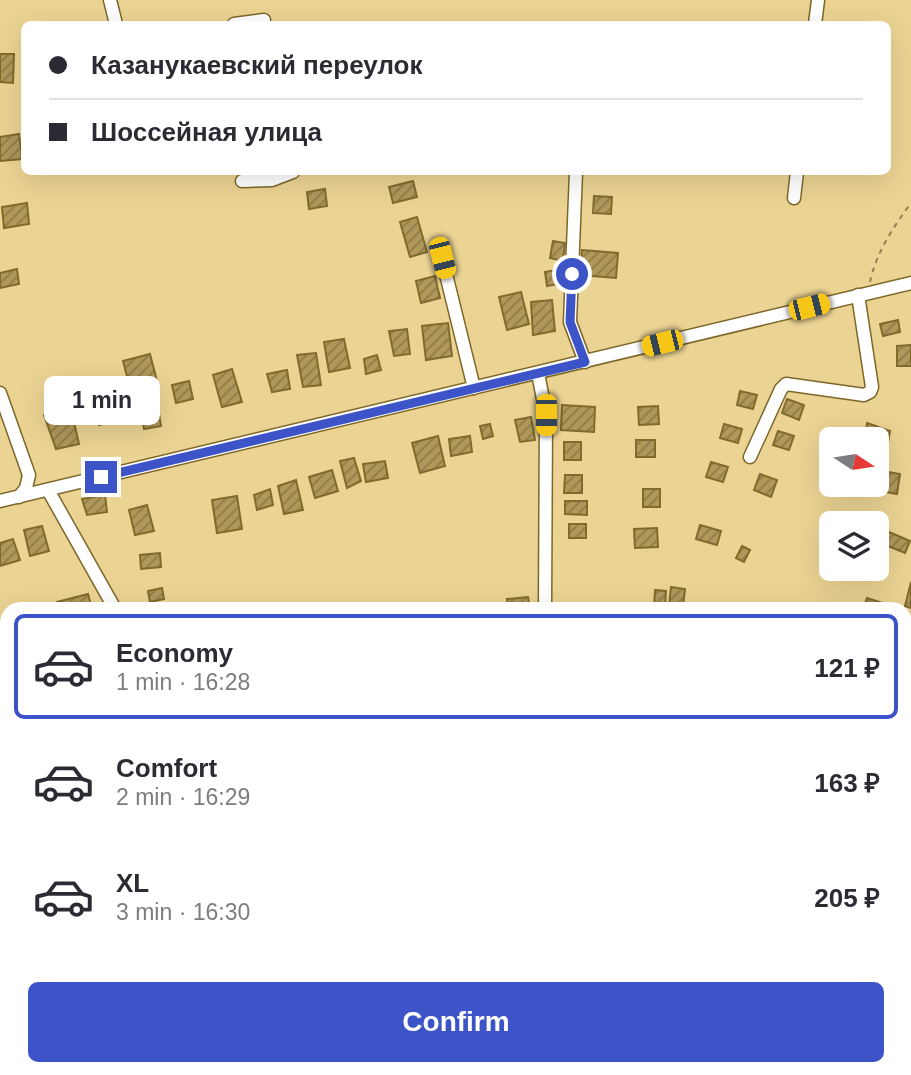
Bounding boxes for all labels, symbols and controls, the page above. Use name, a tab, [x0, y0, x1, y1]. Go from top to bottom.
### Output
text: Казанукаевский переулок	[91, 50, 422, 80]
text: Шоссейная улица	[91, 117, 322, 147]
car	[427, 235, 458, 281]
route start	[556, 258, 588, 290]
car	[787, 292, 832, 322]
car	[640, 328, 685, 358]
callout: 1 min	[43, 376, 159, 424]
text: 1 min	[72, 387, 132, 413]
car	[536, 394, 557, 436]
north arrow	[819, 427, 889, 497]
map controls	[819, 427, 889, 581]
route end	[85, 461, 117, 493]
button: layers	[819, 511, 889, 581]
icon: car	[32, 635, 95, 698]
text: Economy	[116, 638, 233, 668]
text: 121 ₽	[814, 653, 880, 683]
text: 1 min · 16:28	[116, 669, 250, 695]
icon: car	[32, 750, 95, 813]
text: Comfort	[116, 753, 217, 783]
text: 163 ₽	[814, 768, 880, 798]
text: 2 min · 16:29	[116, 784, 250, 810]
icon: car	[32, 865, 95, 928]
text: XL	[116, 868, 149, 898]
text: 205 ₽	[814, 883, 880, 913]
text: 3 min · 16:30	[116, 899, 250, 925]
button: Confirm	[28, 982, 884, 1062]

